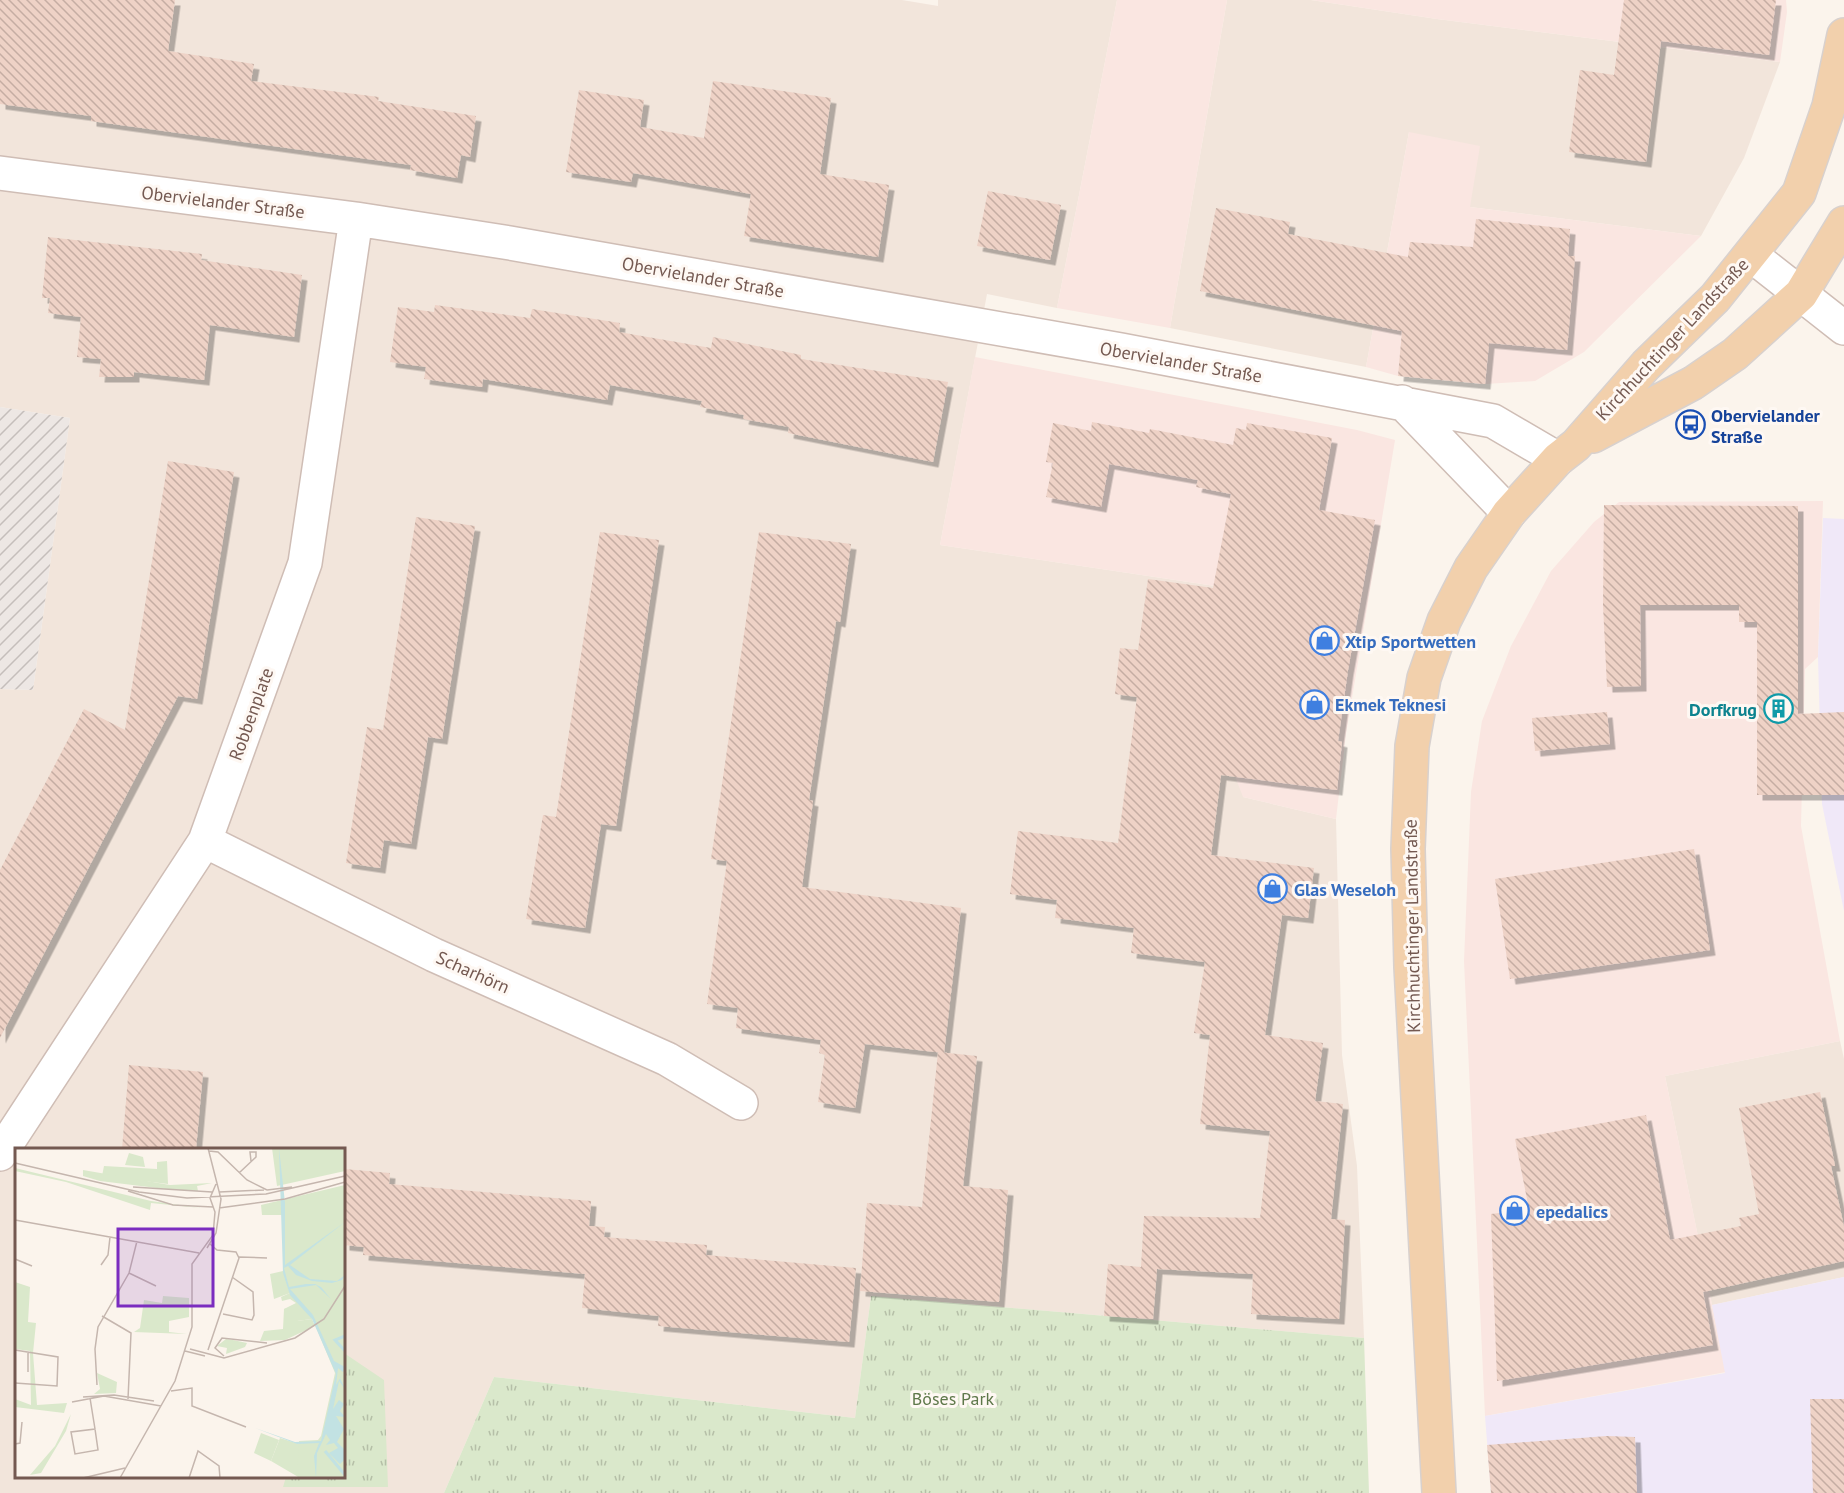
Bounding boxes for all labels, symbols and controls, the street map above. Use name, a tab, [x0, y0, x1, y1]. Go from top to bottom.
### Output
street label: Obervielander Straße	[140, 181, 306, 223]
street label: Obervielander Straße	[620, 251, 786, 303]
street label: Kirchhuchtinger Landstraße	[1591, 253, 1753, 425]
street label: Obervielander Straße	[1098, 336, 1264, 388]
place label: Obervielander Straße	[1711, 404, 1821, 448]
bus stop icon: Obervielander Straße	[1674, 409, 1706, 441]
shop icon: Xtip Sportwetten	[1308, 625, 1340, 657]
place label: Xtip Sportwetten	[1345, 630, 1476, 653]
street label: Robbenplate	[224, 665, 278, 763]
shop icon: Ekmek Teknesi	[1298, 688, 1330, 720]
place label: Ekmek Teknesi	[1335, 693, 1446, 716]
building icon: Dorfkrug	[1762, 693, 1794, 725]
place label: Dorfkrug	[1689, 698, 1757, 721]
street label: Kirchhuchtinger Landstraße	[1399, 819, 1425, 1033]
shop icon: Glas Weseloh	[1257, 873, 1289, 905]
place label: Glas Weseloh	[1294, 878, 1396, 901]
street label: Scharhörn	[433, 946, 513, 998]
inset map	[15, 1148, 345, 1478]
shop icon: epedalics	[1499, 1195, 1531, 1227]
place label: epedalics	[1536, 1200, 1609, 1223]
park label: Böses Park	[912, 1387, 995, 1410]

